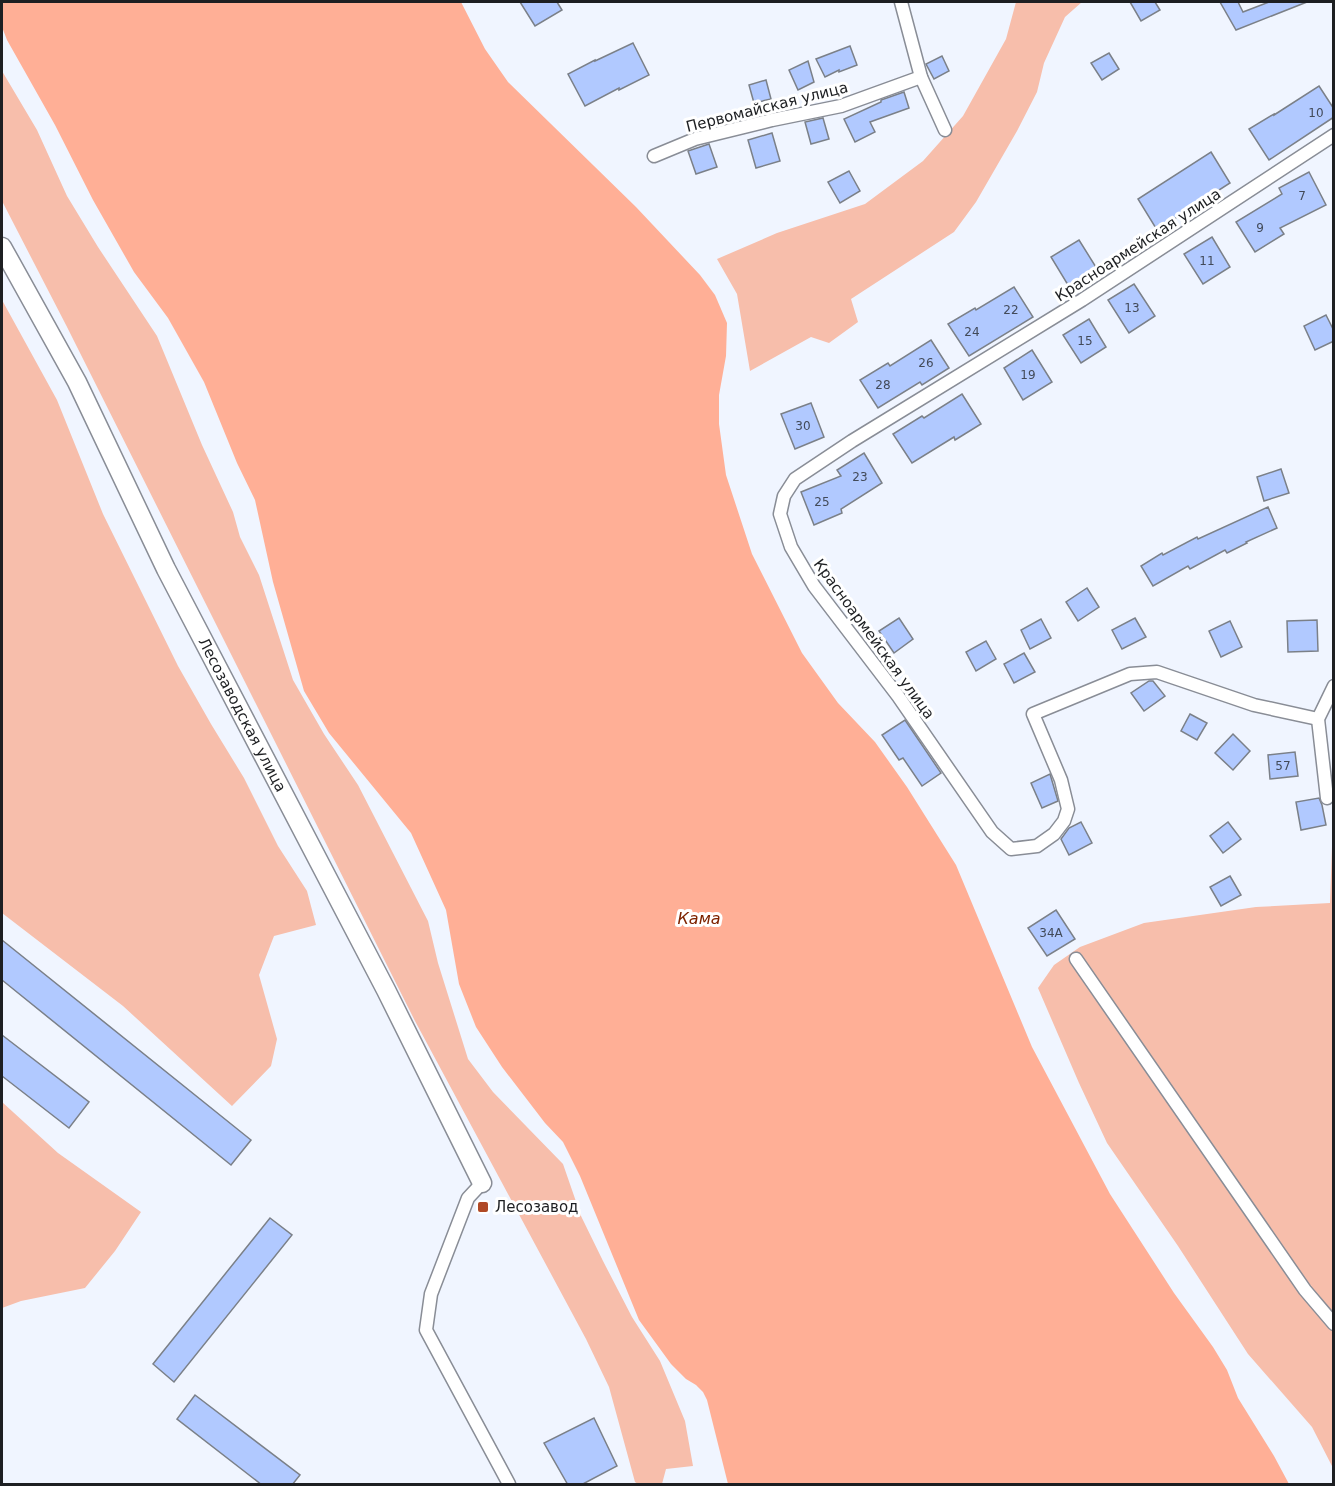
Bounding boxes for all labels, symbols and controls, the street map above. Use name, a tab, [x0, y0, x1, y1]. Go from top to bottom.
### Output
street label: Первомайская улица	[684, 78, 850, 136]
house number: 10	[1308, 106, 1324, 120]
street label: Красноармейская улица	[1052, 185, 1224, 305]
house number: 7	[1298, 189, 1306, 203]
house number: 9	[1256, 221, 1264, 235]
house number: 11	[1199, 254, 1215, 268]
house number: 13	[1124, 301, 1140, 315]
house number: 22	[1003, 303, 1019, 317]
house number: 24	[964, 325, 980, 339]
house number: 15	[1077, 334, 1093, 348]
house number: 26	[918, 356, 934, 370]
house number: 19	[1020, 368, 1036, 382]
house number: 28	[875, 378, 891, 392]
house number: 30	[795, 419, 811, 433]
house number: 23	[852, 470, 868, 484]
house number: 25	[814, 495, 830, 509]
street label: Красноармейская улица	[810, 555, 938, 723]
street label: Лесозаводская улица	[194, 635, 290, 795]
house number: 57	[1275, 759, 1291, 773]
water label: Кама	[677, 909, 721, 928]
house number: 34А	[1039, 926, 1064, 940]
place label: Лесозавод	[495, 1198, 579, 1216]
marker: Лесозавод	[476, 1200, 490, 1214]

